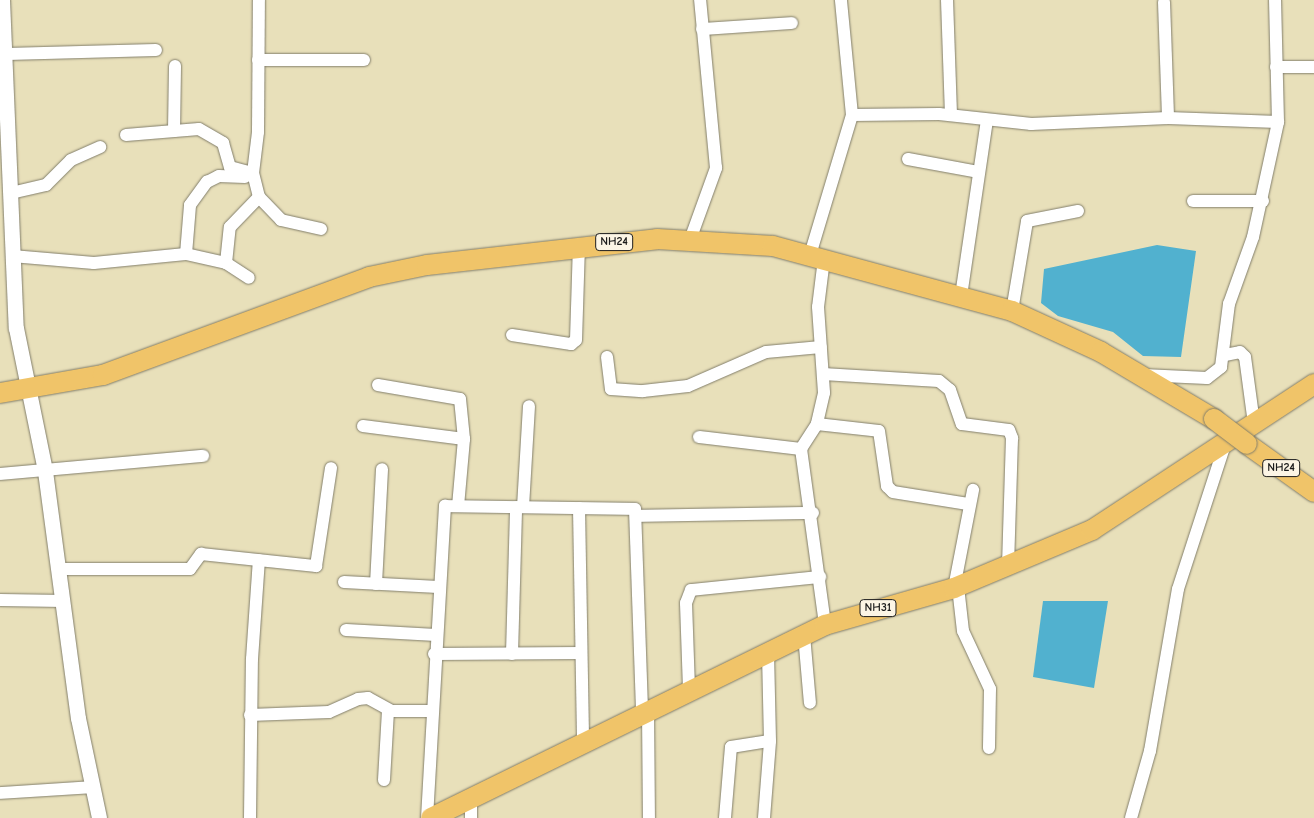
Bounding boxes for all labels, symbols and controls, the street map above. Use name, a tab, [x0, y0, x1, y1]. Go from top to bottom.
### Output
road number: NH24	[594, 232, 634, 252]
road number: NH24	[1261, 458, 1301, 478]
road number: NH31	[859, 598, 897, 618]

